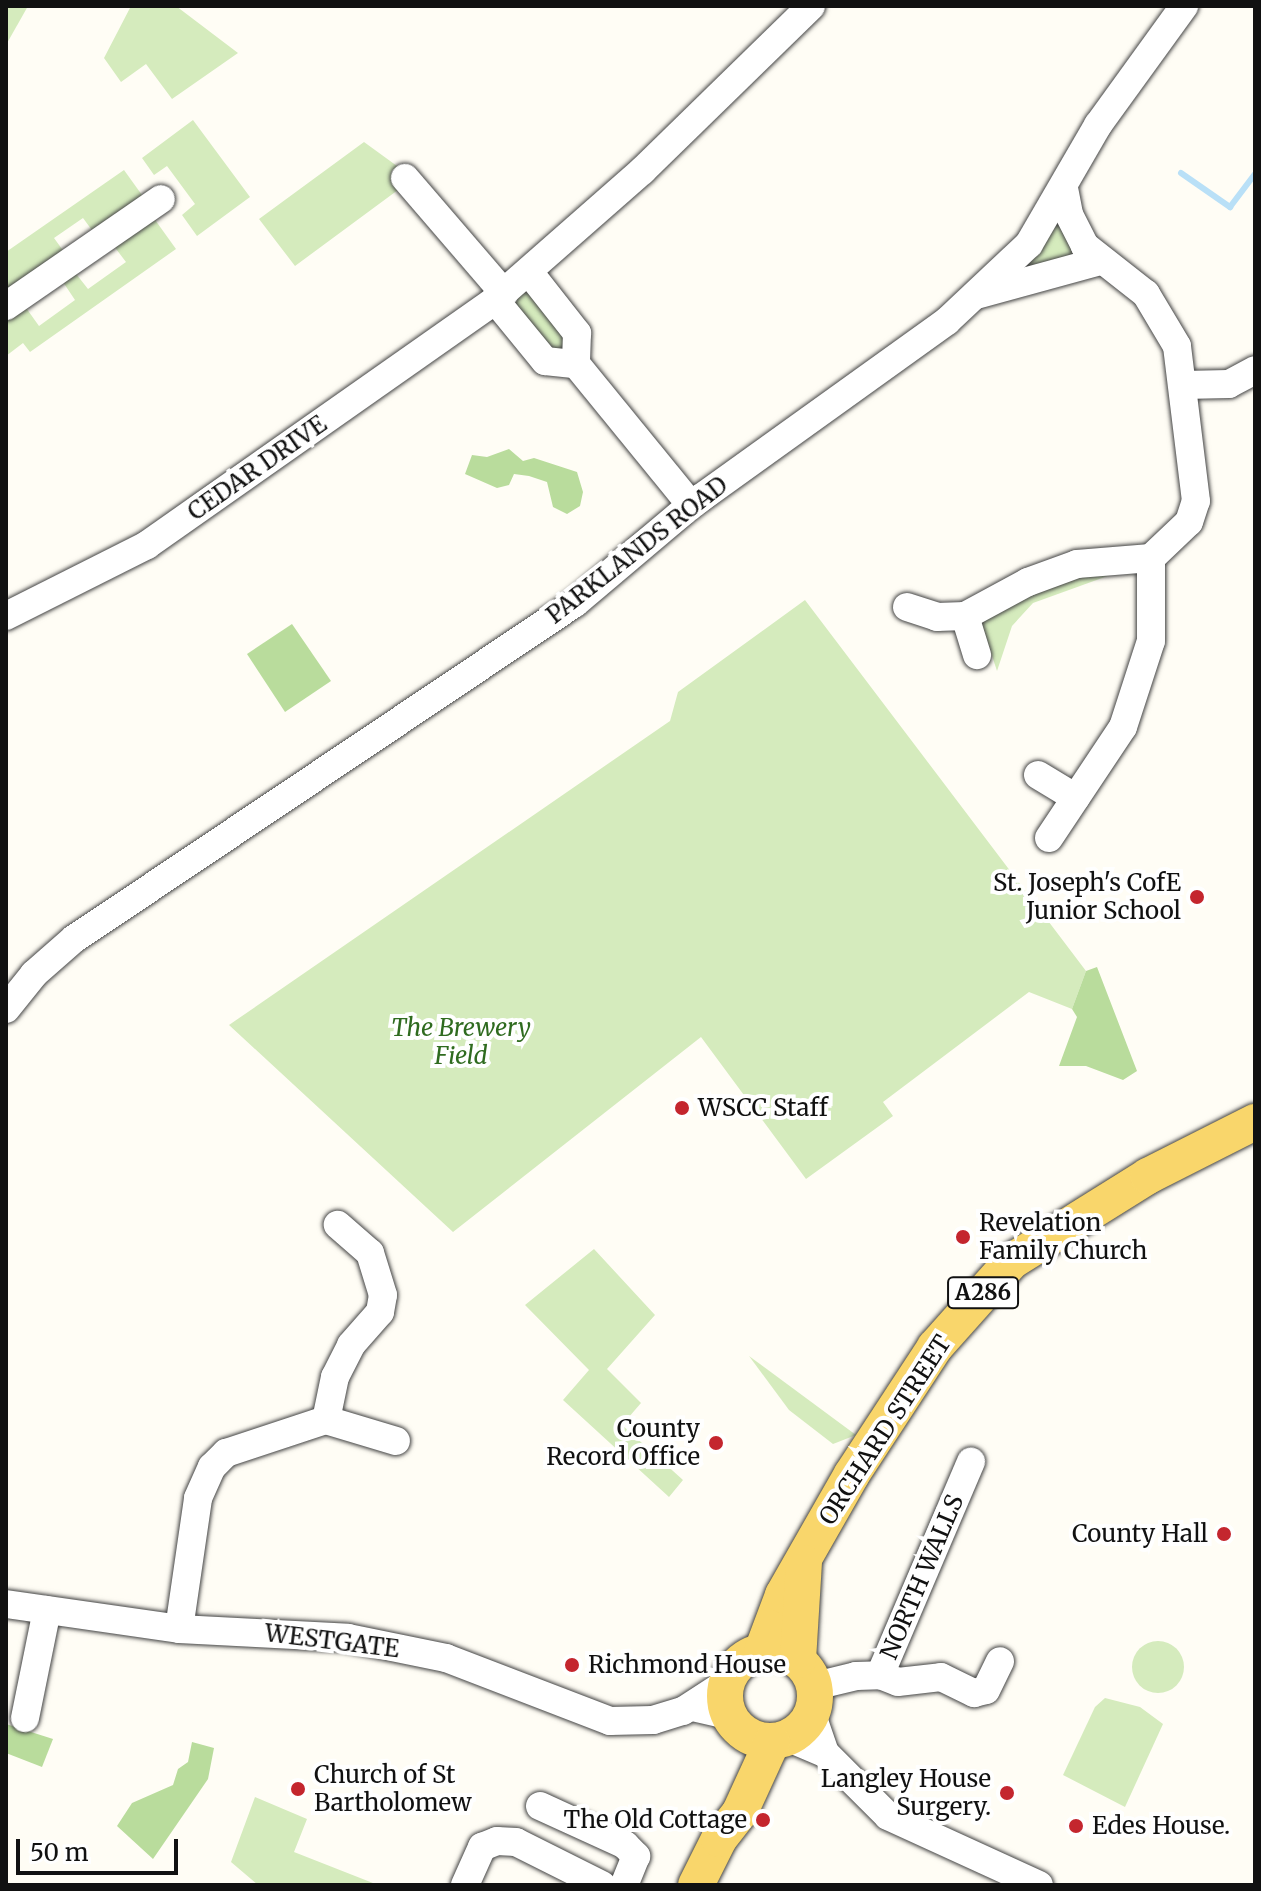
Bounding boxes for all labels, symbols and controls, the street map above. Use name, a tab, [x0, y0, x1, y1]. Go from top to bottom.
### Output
street label: CEDAR DRIVE	[182, 410, 332, 526]
street label: PARKLANDS ROAD	[541, 470, 733, 630]
place label: St. Joseph's CofE Junior School	[993, 869, 1181, 925]
marker: St. Joseph's CofE Junior School	[1188, 888, 1206, 906]
park label: The Brewery Field	[391, 1014, 531, 1070]
place label: WSCC Staff	[698, 1094, 828, 1122]
marker: WSCC Staff	[673, 1099, 691, 1117]
place label: Revelation Family Church	[979, 1209, 1147, 1265]
marker: Revelation Family Church	[954, 1228, 972, 1246]
road number: A286	[947, 1275, 1019, 1311]
street label: ORCHARD STREET	[813, 1330, 957, 1530]
place label: County Record Office	[546, 1415, 700, 1471]
marker: County Record Office	[707, 1434, 725, 1452]
street label: NORTH WALLS	[874, 1490, 970, 1664]
place label: County Hall	[1072, 1520, 1208, 1548]
marker: County Hall	[1215, 1525, 1233, 1543]
street label: WESTGATE	[263, 1618, 401, 1664]
place label: Richmond House	[588, 1651, 786, 1679]
marker: Richmond House	[563, 1656, 581, 1674]
place label: Church of St Bartholomew	[314, 1761, 471, 1817]
place label: Langley House Surgery.	[821, 1765, 991, 1821]
marker: Church of St Bartholomew	[289, 1780, 307, 1798]
marker: Langley House Surgery.	[998, 1784, 1016, 1802]
place label: The Old Cottage	[563, 1806, 747, 1834]
marker: The Old Cottage	[754, 1811, 772, 1829]
place label: Edes House.	[1092, 1812, 1230, 1840]
marker: Edes House.	[1067, 1817, 1085, 1835]
scale bar	[20, 1823, 182, 1873]
text: 50 m	[30, 1837, 89, 1868]

